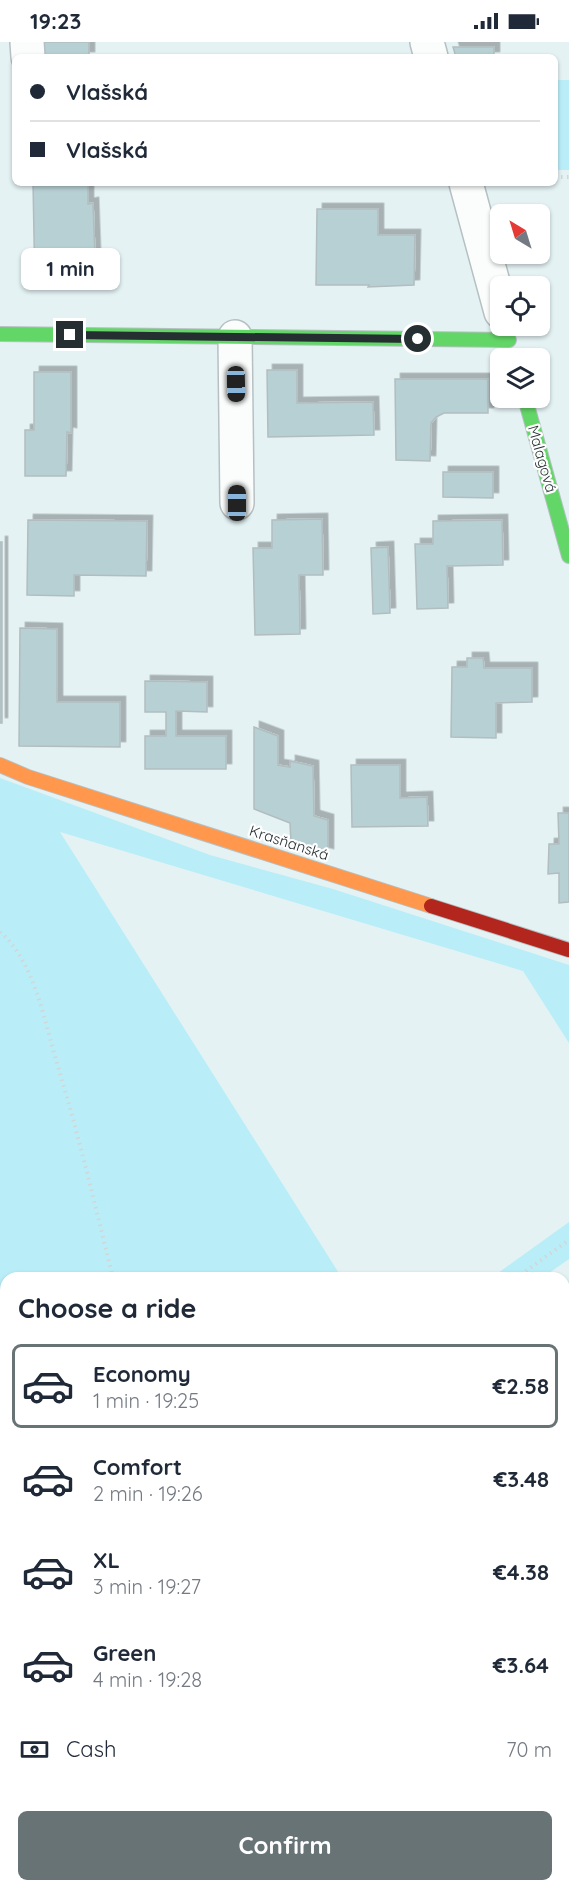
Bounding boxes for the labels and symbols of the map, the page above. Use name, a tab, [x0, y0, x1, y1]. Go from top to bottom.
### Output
north arrow	[490, 204, 550, 264]
callout: 1 min	[20, 248, 119, 290]
route end	[56, 321, 83, 348]
route start	[404, 325, 431, 352]
car	[227, 366, 245, 402]
street label: Malagová	[524, 423, 561, 495]
car	[228, 485, 246, 521]
street label: Krasňanská	[247, 821, 331, 864]

